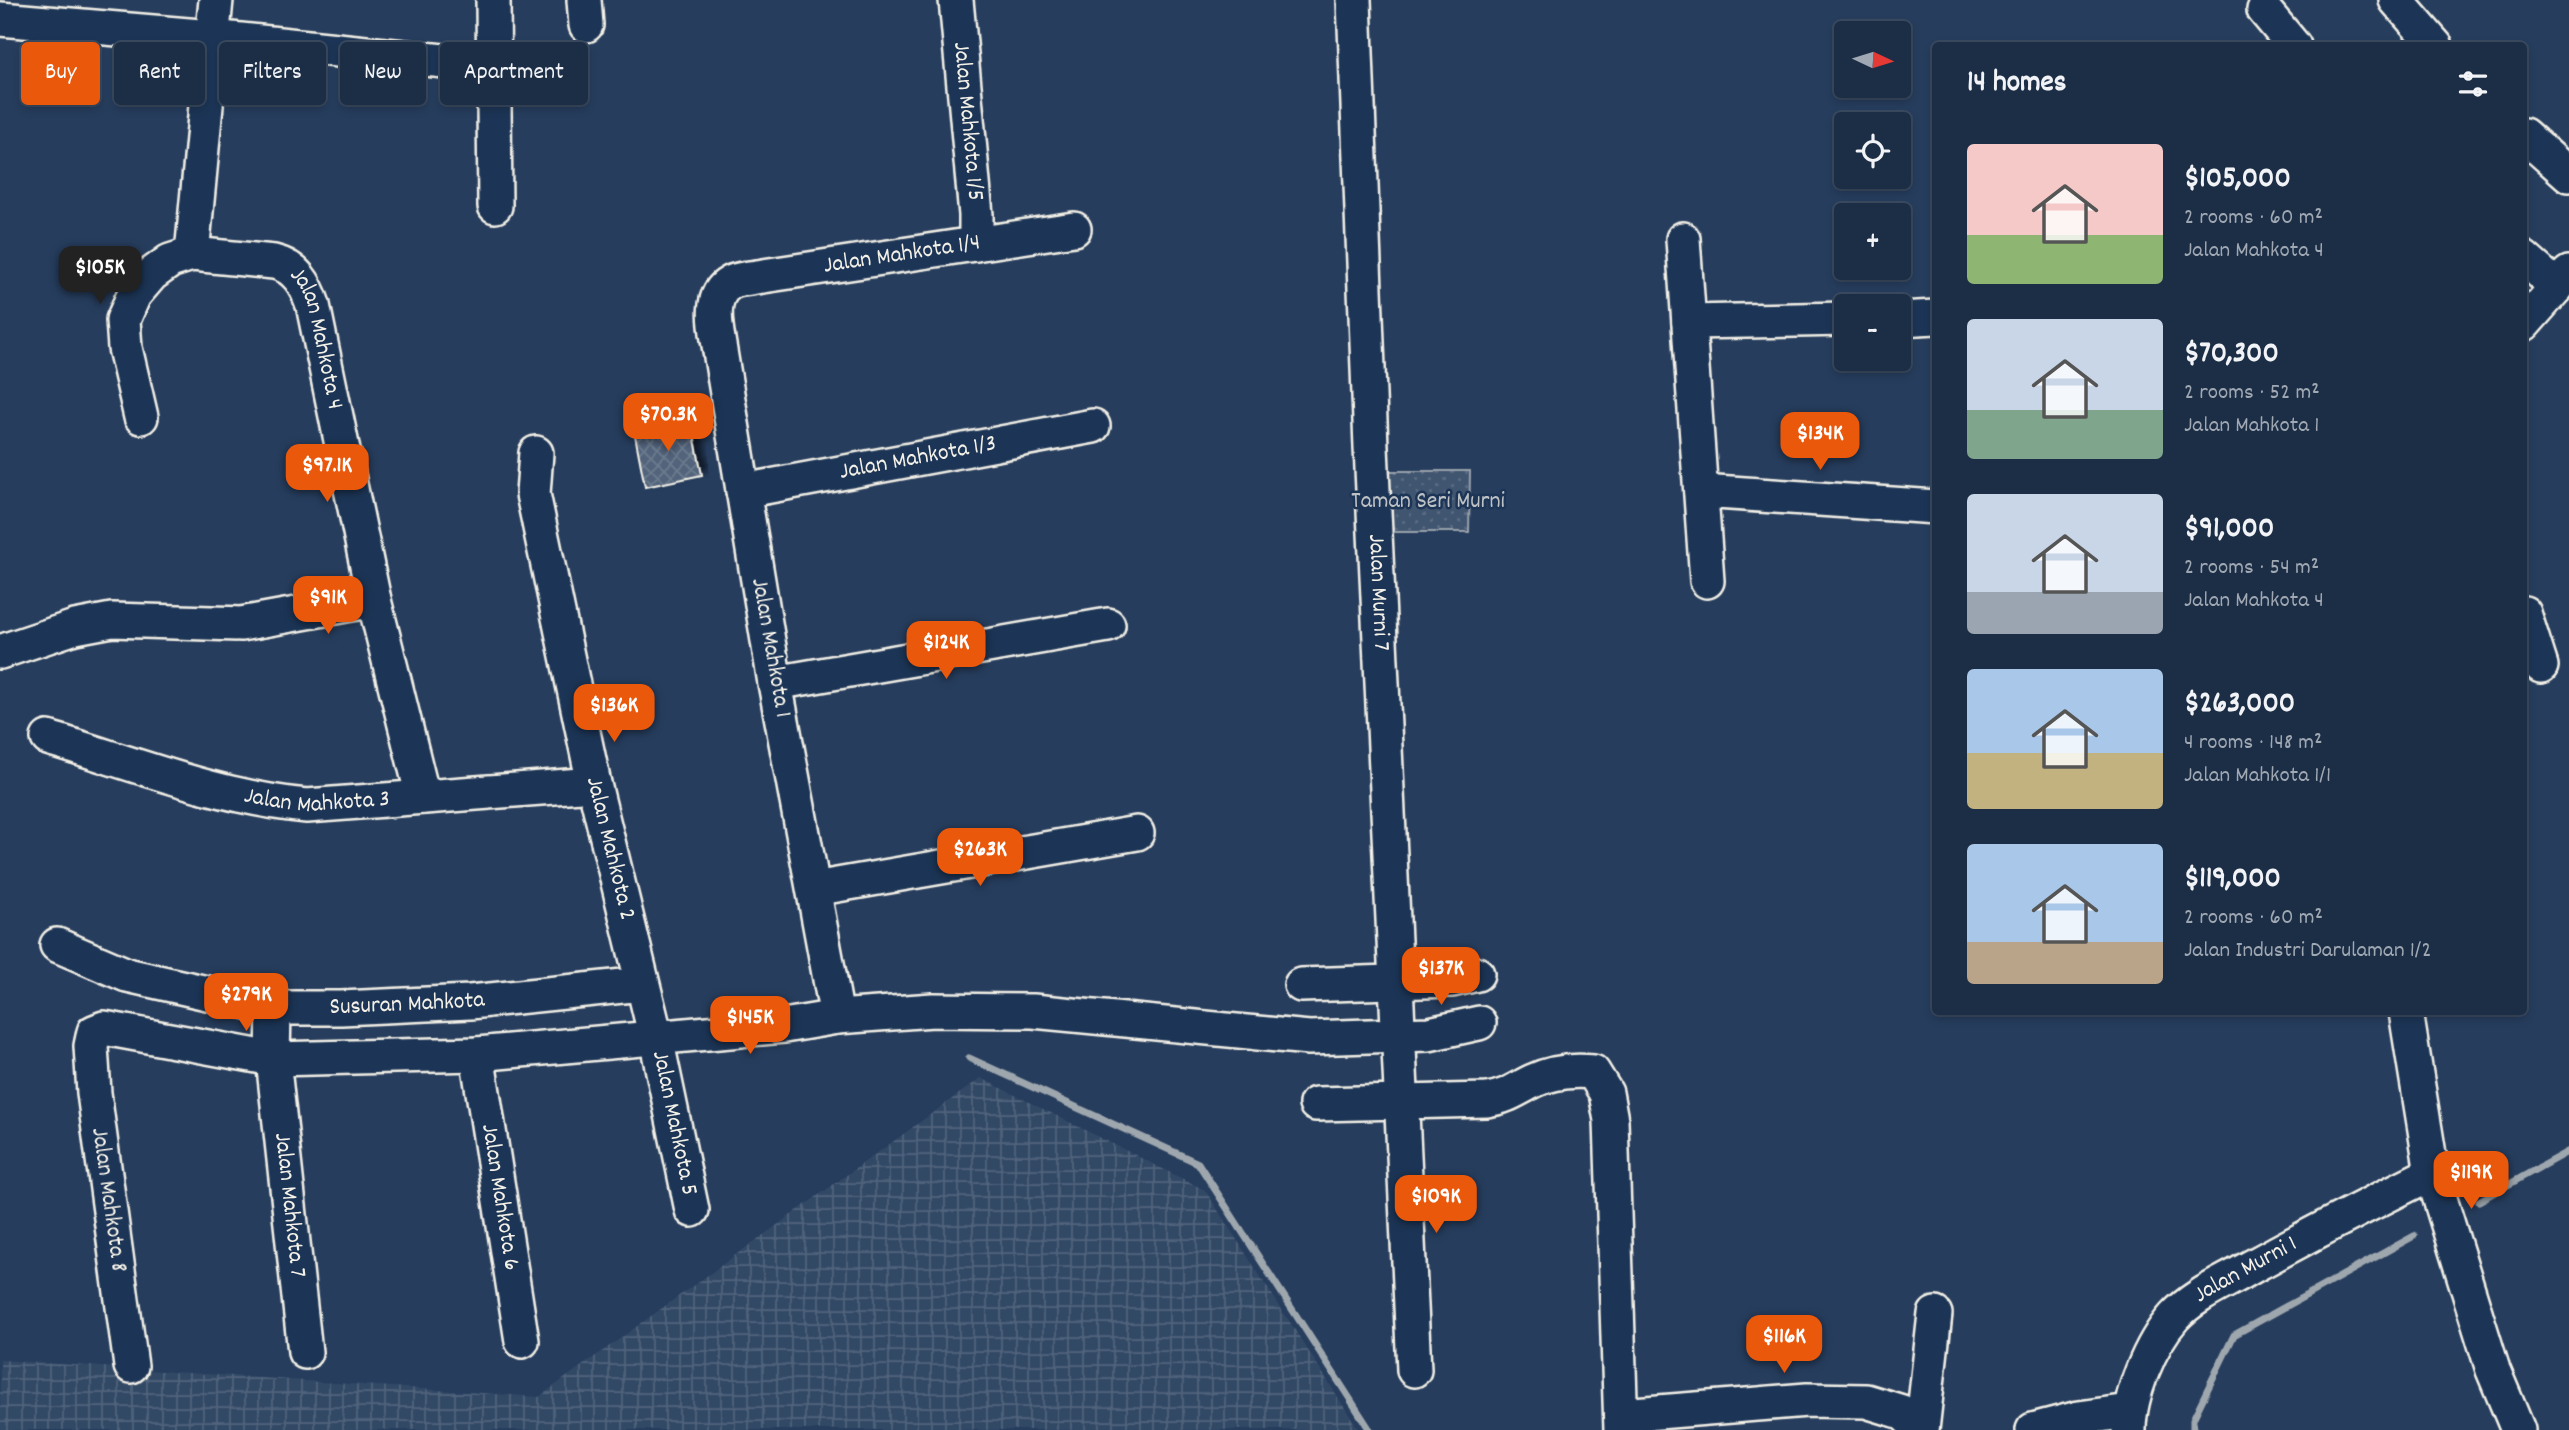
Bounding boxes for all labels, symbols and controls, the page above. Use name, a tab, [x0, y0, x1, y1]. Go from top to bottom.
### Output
north arrow	[1834, 21, 1911, 98]
map controls	[1834, 21, 1911, 371]
street label: Jalan Mahkota 1/5	[943, 41, 992, 202]
chip: Buy	[21, 42, 100, 105]
chip: Rent	[114, 42, 205, 105]
chip: Filters	[219, 42, 326, 105]
chip: New	[340, 42, 426, 105]
chip: Apartment	[440, 42, 588, 105]
text: 14 homes	[1967, 63, 2066, 106]
icon: filters	[2454, 65, 2492, 103]
button: locate	[1834, 112, 1911, 189]
text: $105,000	[2184, 159, 2291, 202]
icon: home	[2023, 172, 2107, 256]
text: 2 rooms · 60 m²	[2184, 202, 2323, 235]
button: +	[1834, 203, 1911, 280]
street label: Jalan Mahkota 1/4	[821, 226, 983, 284]
text: Jalan Mahkota 4	[2184, 235, 2324, 268]
pin: $105K	[51, 246, 149, 306]
text: $105K	[75, 252, 125, 285]
street label: Jalan Mahkota 4	[281, 259, 351, 413]
button: −	[1834, 294, 1911, 371]
text: $70,300	[2184, 334, 2279, 377]
icon: home	[2023, 347, 2107, 431]
text: 2 rooms · 52 m²	[2184, 377, 2320, 410]
pin: $70.3K	[611, 393, 725, 453]
text: $70.3K	[639, 399, 697, 432]
text: Jalan Mahkota 1	[2184, 410, 2319, 443]
pin: $134K	[1771, 412, 1869, 472]
text: $134K	[1796, 418, 1844, 451]
street label: Jalan Mahkota 1/3	[837, 427, 999, 490]
pin: $97.1K	[270, 444, 384, 504]
text: $97.1K	[302, 450, 352, 483]
park label: Taman Seri Murni	[1351, 485, 1505, 519]
text: $91,000	[2184, 509, 2274, 552]
icon: home	[2023, 522, 2107, 606]
street label: Jalan Murni 7	[1358, 533, 1397, 652]
text: 2 rooms · 54 m²	[2184, 552, 2319, 585]
street label: Jalan Mahkota 1	[741, 575, 799, 721]
pin: $91K	[287, 576, 369, 636]
text: $91K	[309, 582, 347, 615]
text: Jalan Mahkota 4	[2184, 585, 2324, 618]
pin: $124K	[897, 622, 995, 681]
text: $124K	[923, 627, 969, 660]
pin: $136K	[565, 684, 663, 744]
text: $263,000	[2184, 684, 2295, 727]
text: $136K	[590, 690, 638, 723]
icon: home	[2023, 697, 2107, 781]
text: 4 rooms · 148 m²	[2184, 727, 2322, 760]
text: Jalan Mahkota 1/1	[2184, 760, 2331, 793]
street label: Jalan Mahkota 2	[576, 774, 644, 924]
street label: Jalan Mahkota 3	[241, 779, 391, 823]
pin: $263K	[931, 828, 1029, 888]
text: $263K	[953, 834, 1007, 867]
text: $119,000	[2184, 859, 2281, 902]
icon: home	[2023, 872, 2107, 956]
text: 2 rooms · 60 m²	[2184, 902, 2323, 935]
text: Jalan Industri Darulaman 1/2	[2184, 935, 2431, 968]
pin: $137K	[1392, 948, 1490, 1007]
text: $137K	[1418, 953, 1464, 986]
pin: $279K	[197, 974, 295, 1033]
text: $279K	[220, 979, 272, 1012]
street label: Susuran Mahkota	[330, 983, 487, 1025]
pin: $145K	[701, 996, 799, 1056]
text: $145K	[726, 1002, 774, 1035]
street label: Jalan Mahkota 5	[642, 1048, 706, 1199]
street label: Jalan Mahkota 6	[471, 1122, 528, 1273]
street label: Jalan Mahkota 8	[81, 1126, 135, 1274]
street label: Jalan Mahkota 7	[264, 1131, 314, 1279]
pin: $119K	[2422, 1152, 2520, 1211]
text: $119K	[2450, 1157, 2492, 1190]
pin: $109K	[1387, 1176, 1485, 1235]
text: $109K	[1411, 1181, 1461, 1214]
street label: Jalan Murni 1	[2188, 1228, 2304, 1312]
pin: $116K	[1735, 1316, 1833, 1375]
text: $116K	[1762, 1321, 1806, 1354]

